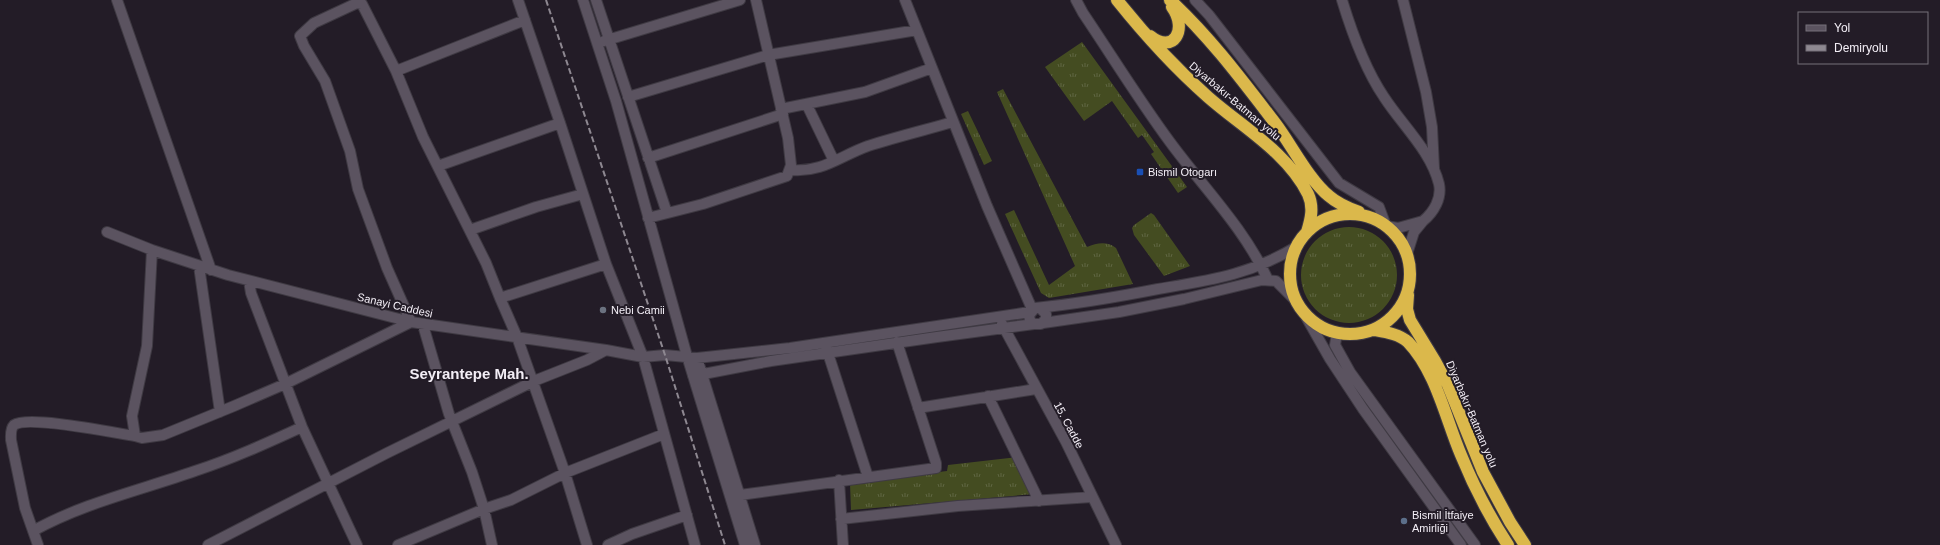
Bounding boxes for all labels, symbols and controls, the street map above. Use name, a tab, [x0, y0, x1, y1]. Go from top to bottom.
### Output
legend	[1798, 12, 1928, 64]
text: Yol	[1834, 21, 1850, 35]
text: Demiryolu	[1834, 41, 1888, 55]
street label: Diyarbakır-Batman yolu	[1187, 59, 1283, 143]
place label: Bismil Otogarı	[1148, 166, 1217, 178]
marker: Bismil Otogarı	[1135, 167, 1145, 177]
street label: Sanayi Caddesi	[356, 290, 434, 320]
place label: Nebi Camii	[611, 304, 665, 316]
marker: Nebi Camii	[598, 305, 608, 315]
street label: Diyarbakır-Batman yolu	[1444, 359, 1500, 469]
district label: Seyrantepe Mah.	[409, 365, 529, 382]
street label: 15. Cadde	[1052, 400, 1086, 450]
place label: Bismil İtfaiye Amirliği	[1412, 509, 1474, 534]
marker: Bismil İtfaiye Amirliği	[1399, 516, 1409, 526]

